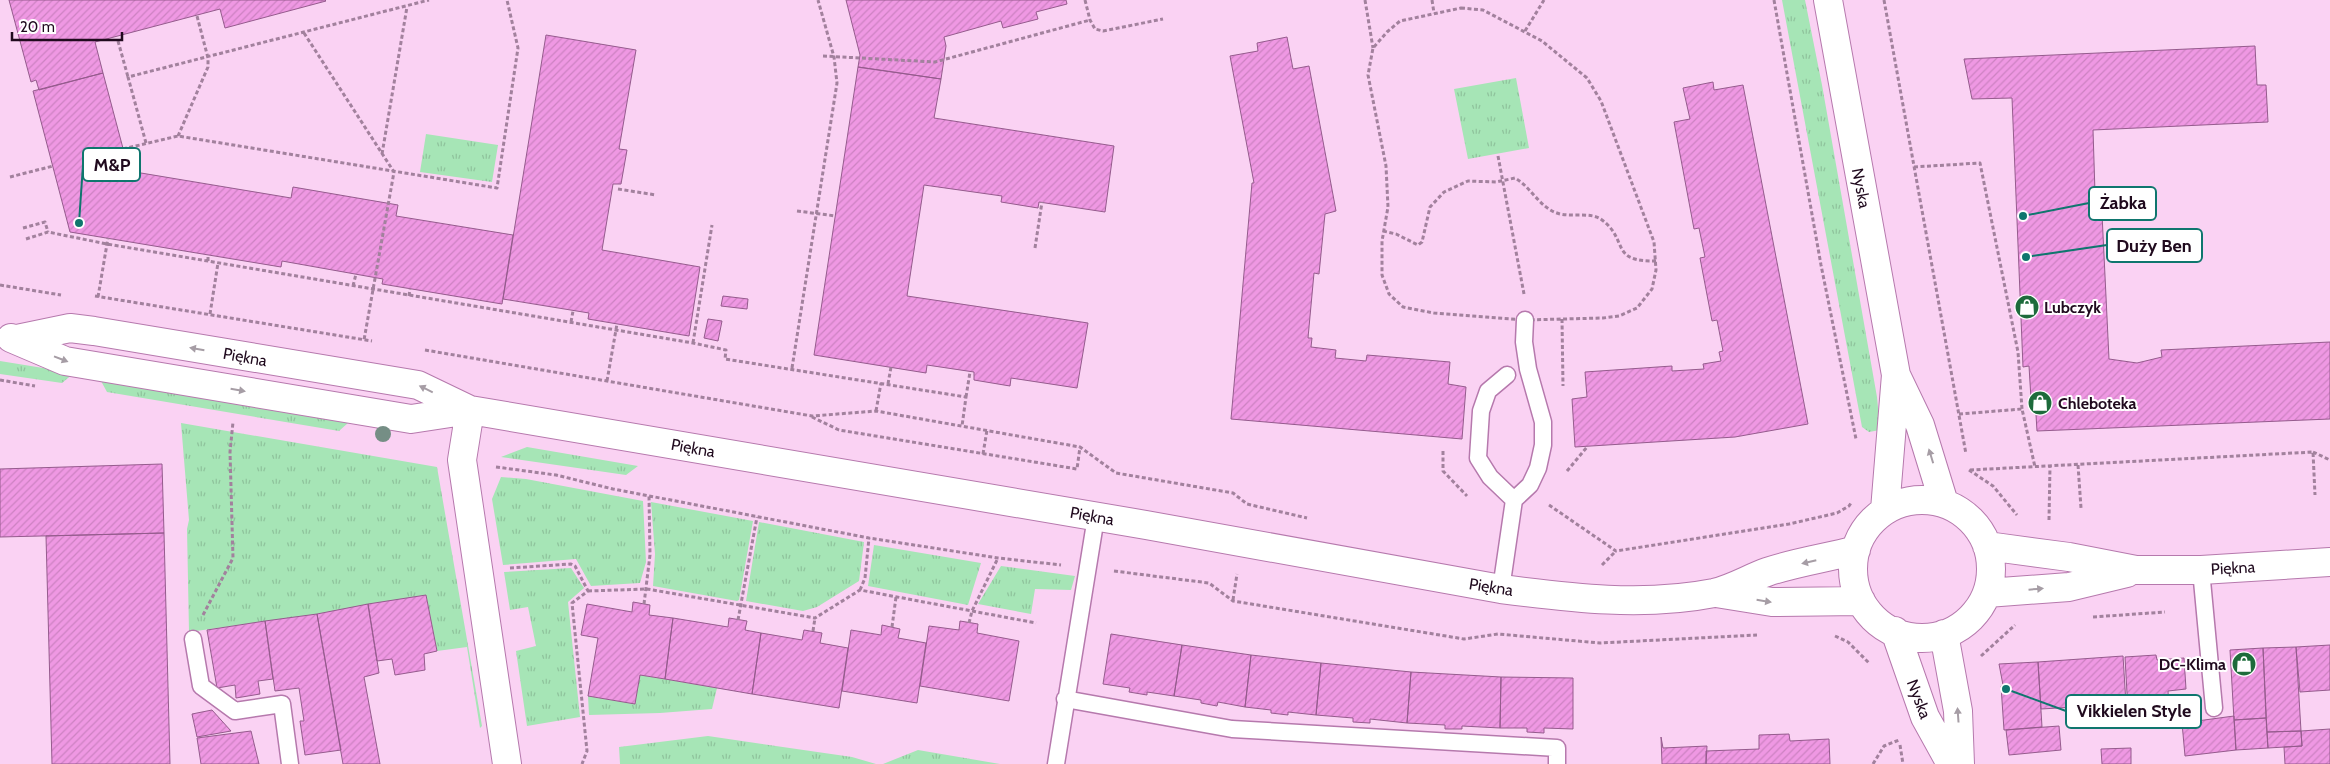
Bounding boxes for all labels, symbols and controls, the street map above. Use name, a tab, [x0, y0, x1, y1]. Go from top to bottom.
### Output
scale bar	[12, 10, 122, 42]
text: 20 m	[20, 18, 55, 36]
callout: M&P	[83, 148, 140, 181]
text: M&P	[93, 154, 131, 176]
street label: Nyska	[1848, 166, 1874, 210]
callout: Żabka	[2089, 187, 2156, 220]
text: Żabka	[2100, 192, 2146, 214]
callout: Duży Ben	[2107, 229, 2202, 262]
text: Duży Ben	[2116, 235, 2192, 257]
shop icon: Lubczyk	[2014, 294, 2040, 320]
place label: Lubczyk	[2044, 298, 2101, 317]
one-way arrow	[189, 344, 205, 352]
street label: Piękna	[221, 344, 269, 370]
one-way arrow	[54, 355, 69, 363]
one-way arrow	[419, 385, 433, 393]
one-way arrow	[231, 387, 247, 395]
shop icon: Chleboteka	[2027, 390, 2053, 416]
place label: Chleboteka	[2058, 394, 2137, 413]
street label: Piękna	[669, 435, 717, 461]
one-way arrow	[1926, 449, 1934, 464]
street label: Piękna	[1068, 503, 1116, 529]
street label: Piękna	[2210, 557, 2256, 579]
one-way arrow	[1802, 558, 1817, 566]
street label: Piękna	[1468, 574, 1515, 600]
one-way arrow	[2028, 585, 2044, 593]
one-way arrow	[1756, 597, 1772, 605]
shop icon: DC-Klima	[2231, 651, 2257, 677]
place label: DC-Klima	[2159, 655, 2226, 674]
street label: Nyska	[1903, 677, 1935, 722]
callout: Vikkielen Style	[2066, 695, 2201, 728]
text: Vikkielen Style	[2077, 700, 2191, 722]
one-way arrow	[1954, 707, 1962, 723]

